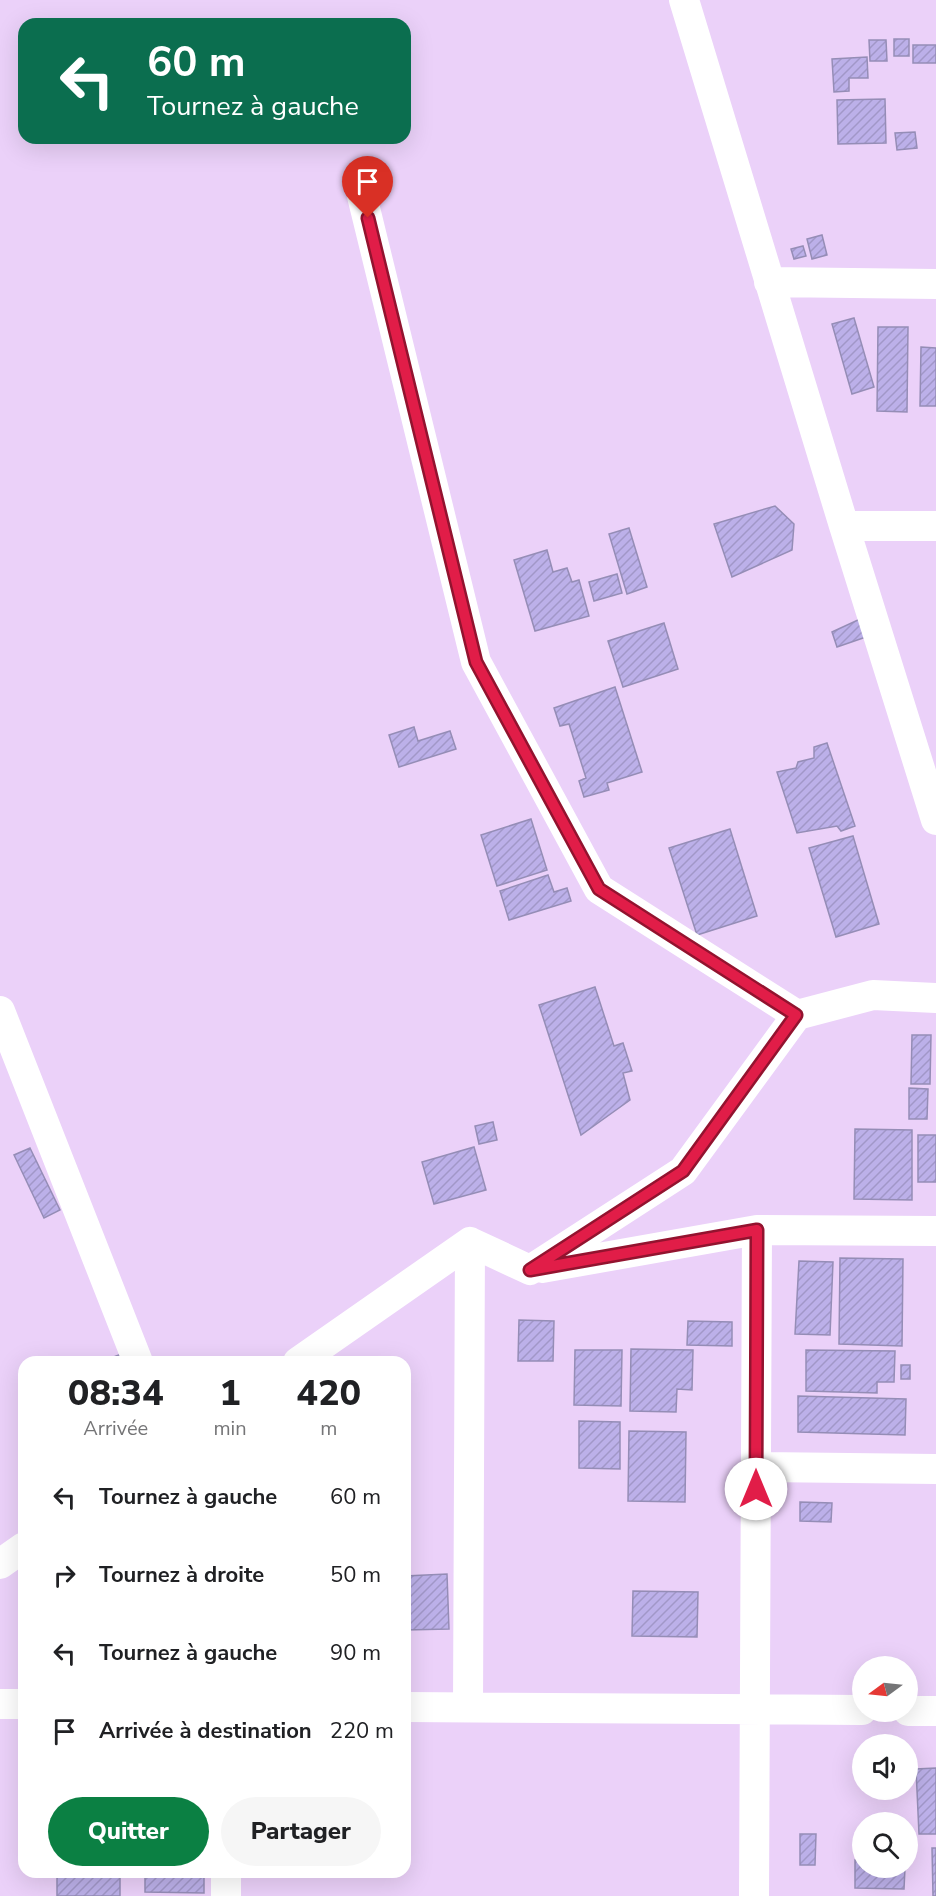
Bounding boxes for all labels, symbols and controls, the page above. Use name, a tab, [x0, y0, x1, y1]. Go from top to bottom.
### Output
text: 60 m	[147, 34, 246, 91]
icon: left	[48, 42, 126, 120]
text: Tournez à gauche	[147, 88, 359, 125]
pin	[342, 156, 393, 218]
icon: arrive	[351, 165, 384, 198]
text: 08:34	[68, 1369, 164, 1418]
text: 1	[219, 1369, 241, 1418]
text: 420	[296, 1369, 361, 1418]
text: Arrivée	[83, 1415, 148, 1442]
text: min	[213, 1415, 247, 1442]
text: m	[320, 1415, 337, 1442]
position arrow	[724, 1457, 788, 1521]
icon: left	[48, 1481, 81, 1514]
text: Tournez à gauche	[99, 1482, 277, 1512]
text: 60 m	[330, 1482, 381, 1512]
icon: right	[48, 1559, 81, 1592]
text: Tournez à droite	[99, 1560, 264, 1590]
text: 50 m	[330, 1560, 381, 1590]
icon: left	[48, 1637, 81, 1670]
text: Tournez à gauche	[99, 1638, 277, 1668]
text: 90 m	[330, 1638, 381, 1668]
north arrow	[852, 1656, 918, 1722]
map controls	[852, 1656, 918, 1878]
icon: arrive	[48, 1715, 81, 1748]
text: Arrivée à destination	[99, 1716, 312, 1746]
text: 220 m	[330, 1716, 394, 1746]
button: sound	[852, 1734, 918, 1800]
button: Quitter	[48, 1797, 209, 1866]
button: Partager	[221, 1797, 381, 1866]
button: search	[852, 1812, 918, 1878]

